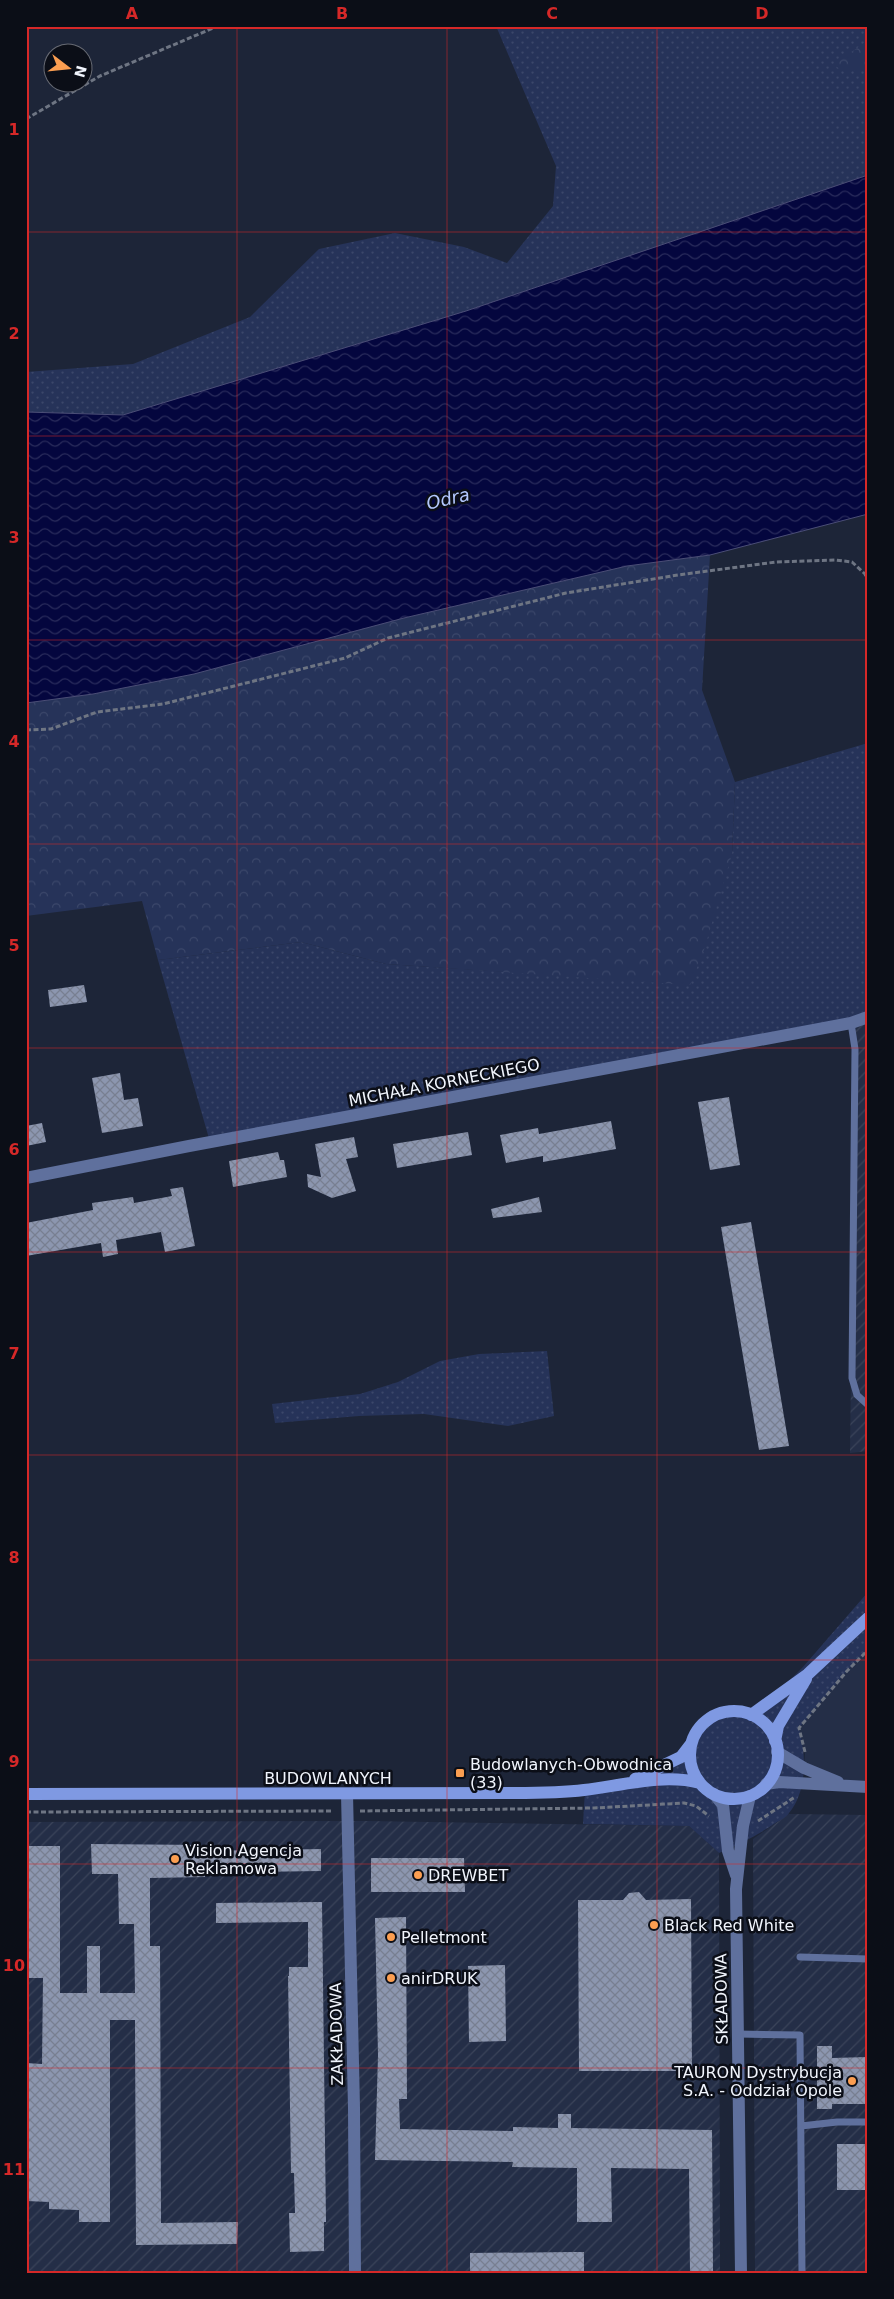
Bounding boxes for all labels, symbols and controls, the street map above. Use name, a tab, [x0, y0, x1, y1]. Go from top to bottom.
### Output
text: A	[126, 4, 139, 23]
text: B	[336, 4, 348, 23]
text: C	[546, 4, 558, 23]
text: D	[755, 4, 769, 23]
north arrow	[42, 42, 92, 92]
text: N	[71, 64, 90, 79]
text: 1	[8, 120, 20, 139]
text: 2	[8, 324, 20, 343]
water label: Odra	[424, 483, 472, 514]
text: 3	[8, 528, 20, 547]
text: 4	[8, 732, 20, 751]
text: 5	[8, 936, 20, 955]
street label: MICHAŁA KORNECKIEGO	[347, 1055, 541, 1110]
text: 6	[8, 1140, 20, 1159]
text: 7	[8, 1344, 20, 1363]
text: 8	[8, 1548, 20, 1567]
text: 9	[8, 1752, 20, 1771]
place label: Budowlanych-Obwodnica (33)	[470, 1755, 672, 1792]
marker: Budowlanych-Obwodnica (33)	[454, 1767, 466, 1779]
street label: BUDOWLANYCH	[264, 1769, 392, 1788]
place label: Vision Agencja Reklamowa	[185, 1841, 302, 1878]
marker: Vision Agencja Reklamowa	[169, 1853, 181, 1865]
place label: DREWBET	[428, 1866, 508, 1885]
marker: DREWBET	[412, 1869, 424, 1881]
place label: Black Red White	[664, 1916, 794, 1935]
marker: Black Red White	[648, 1919, 660, 1931]
place label: Pelletmont	[401, 1928, 487, 1947]
marker: Pelletmont	[385, 1931, 397, 1943]
street label: SKŁADOWA	[711, 1953, 732, 2045]
text: 10	[3, 1956, 25, 1975]
place label: anirDRUK	[401, 1969, 478, 1988]
marker: anirDRUK	[385, 1972, 397, 1984]
street label: ZAKŁADOWA	[326, 1982, 347, 2086]
place label: TAURON Dystrybucja S.A. - Oddział Opole	[673, 2063, 842, 2100]
marker: TAURON Dystrybucja S.A. - Oddział Opole	[846, 2075, 858, 2087]
text: 11	[3, 2160, 25, 2179]

